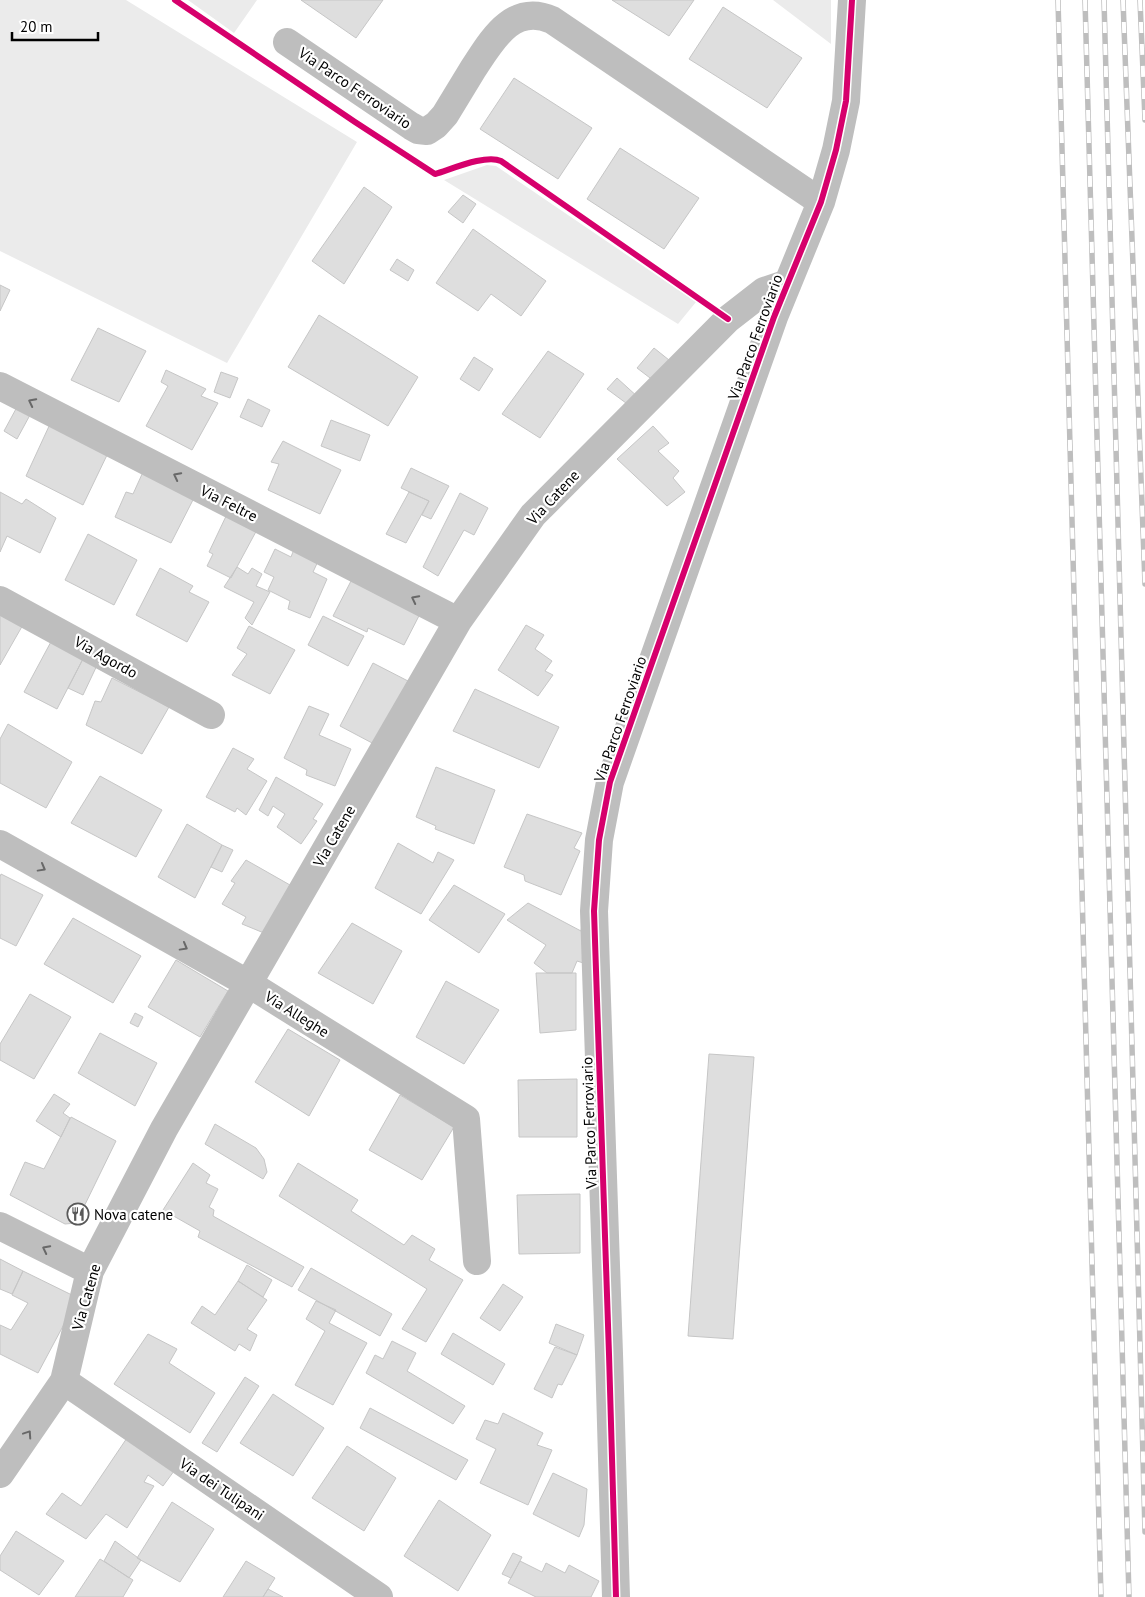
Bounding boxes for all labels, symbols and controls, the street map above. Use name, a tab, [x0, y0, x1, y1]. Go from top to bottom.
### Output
scale bar	[12, 10, 99, 42]
text: 20 m	[20, 17, 53, 36]
street label: Via Parco Ferroviario	[294, 43, 415, 133]
street label: Via Parco Ferroviario	[723, 272, 787, 403]
one-way arrow	[28, 398, 37, 408]
street label: Via Catene	[522, 466, 583, 529]
one-way arrow	[173, 472, 182, 482]
street label: Via Feltre	[196, 480, 261, 525]
one-way arrow	[411, 594, 420, 605]
street label: Via Agordo	[70, 631, 141, 682]
street label: Via Parco Ferroviario	[589, 653, 650, 786]
street label: Via Catene	[308, 802, 359, 871]
one-way arrow	[37, 861, 46, 871]
one-way arrow	[179, 941, 188, 951]
street label: Via Alleghe	[260, 986, 333, 1041]
street label: Via Parco Ferroviario	[577, 1057, 601, 1190]
restaurant icon: Nova catene	[66, 1202, 90, 1226]
place label: Nova catene	[94, 1205, 173, 1224]
one-way arrow	[42, 1245, 51, 1255]
street label: Via Catene	[67, 1262, 105, 1333]
one-way arrow	[21, 1430, 31, 1439]
street label: Via dei Tulipani	[175, 1453, 268, 1524]

